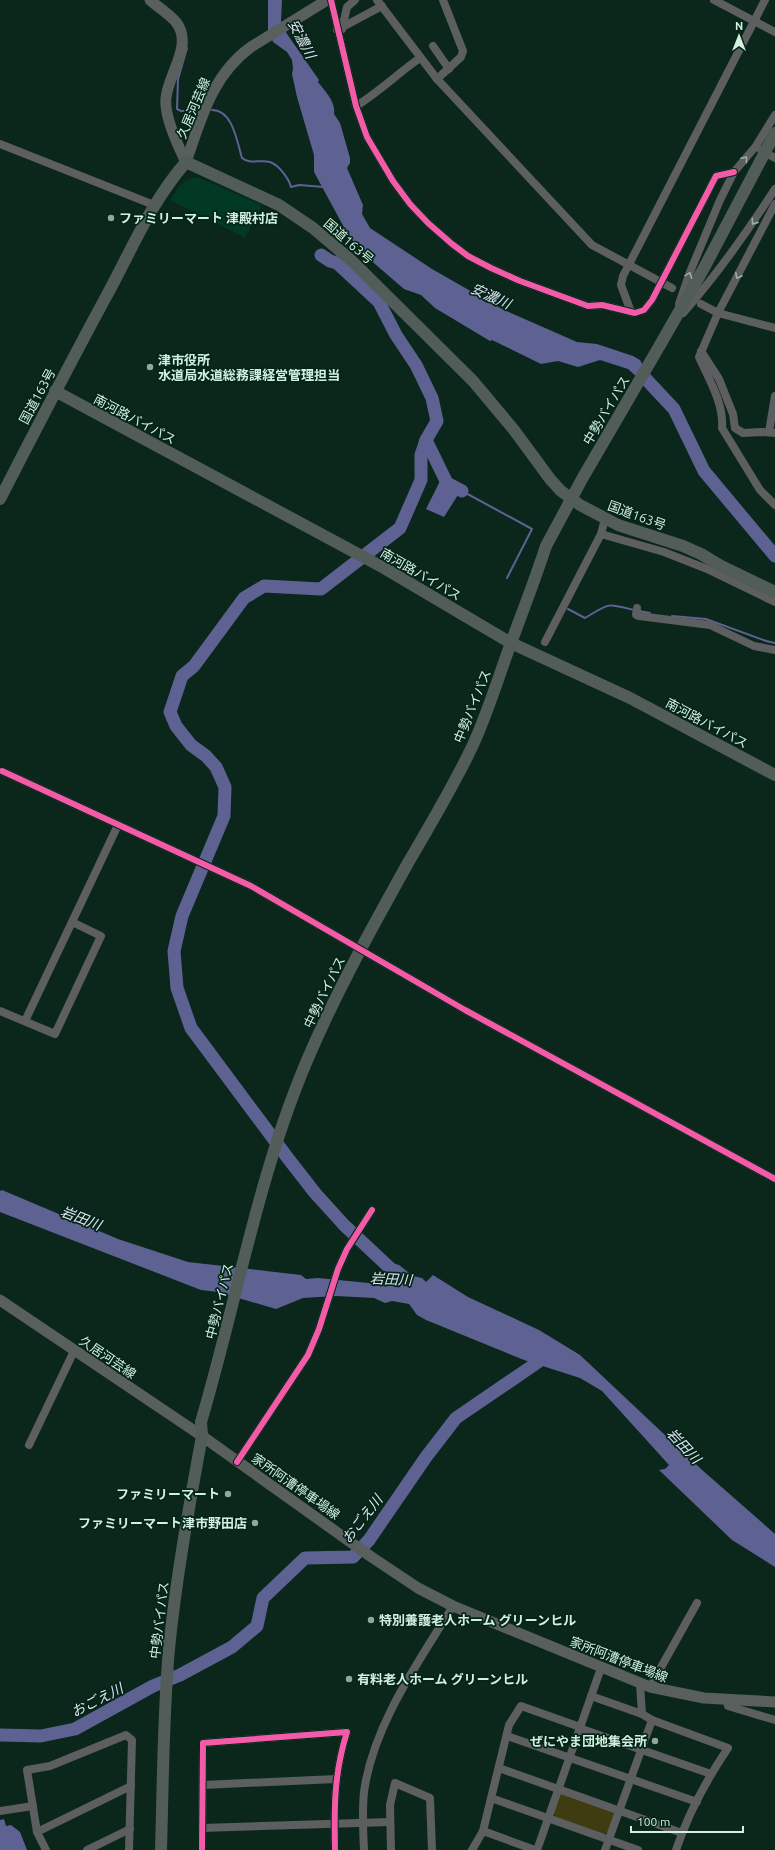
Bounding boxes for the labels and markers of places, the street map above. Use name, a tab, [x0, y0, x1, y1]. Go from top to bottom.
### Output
place label: ファミリーマート 津殿村店	[119, 211, 278, 225]
marker: ファミリーマート 津殿村店	[106, 213, 116, 223]
place label: 津市役所 水道局水道総務課経営管理担当	[158, 353, 340, 382]
marker: 津市役所 水道局水道総務課経営管理担当	[145, 362, 155, 372]
place label: ファミリーマート	[116, 1487, 220, 1501]
marker: ファミリーマート	[223, 1489, 233, 1499]
place label: ファミリーマート津市野田店	[78, 1516, 247, 1530]
marker: ファミリーマート津市野田店	[250, 1518, 260, 1528]
place label: 特別養護老人ホーム グリーンヒル	[379, 1613, 576, 1627]
marker: 特別養護老人ホーム グリーンヒル	[366, 1615, 376, 1625]
place label: 有料老人ホーム グリーンヒル	[357, 1672, 528, 1686]
marker: 有料老人ホーム グリーンヒル	[344, 1674, 354, 1684]
place label: ぜにやま団地集会所	[530, 1734, 647, 1748]
marker: ぜにやま団地集会所	[650, 1736, 660, 1746]

